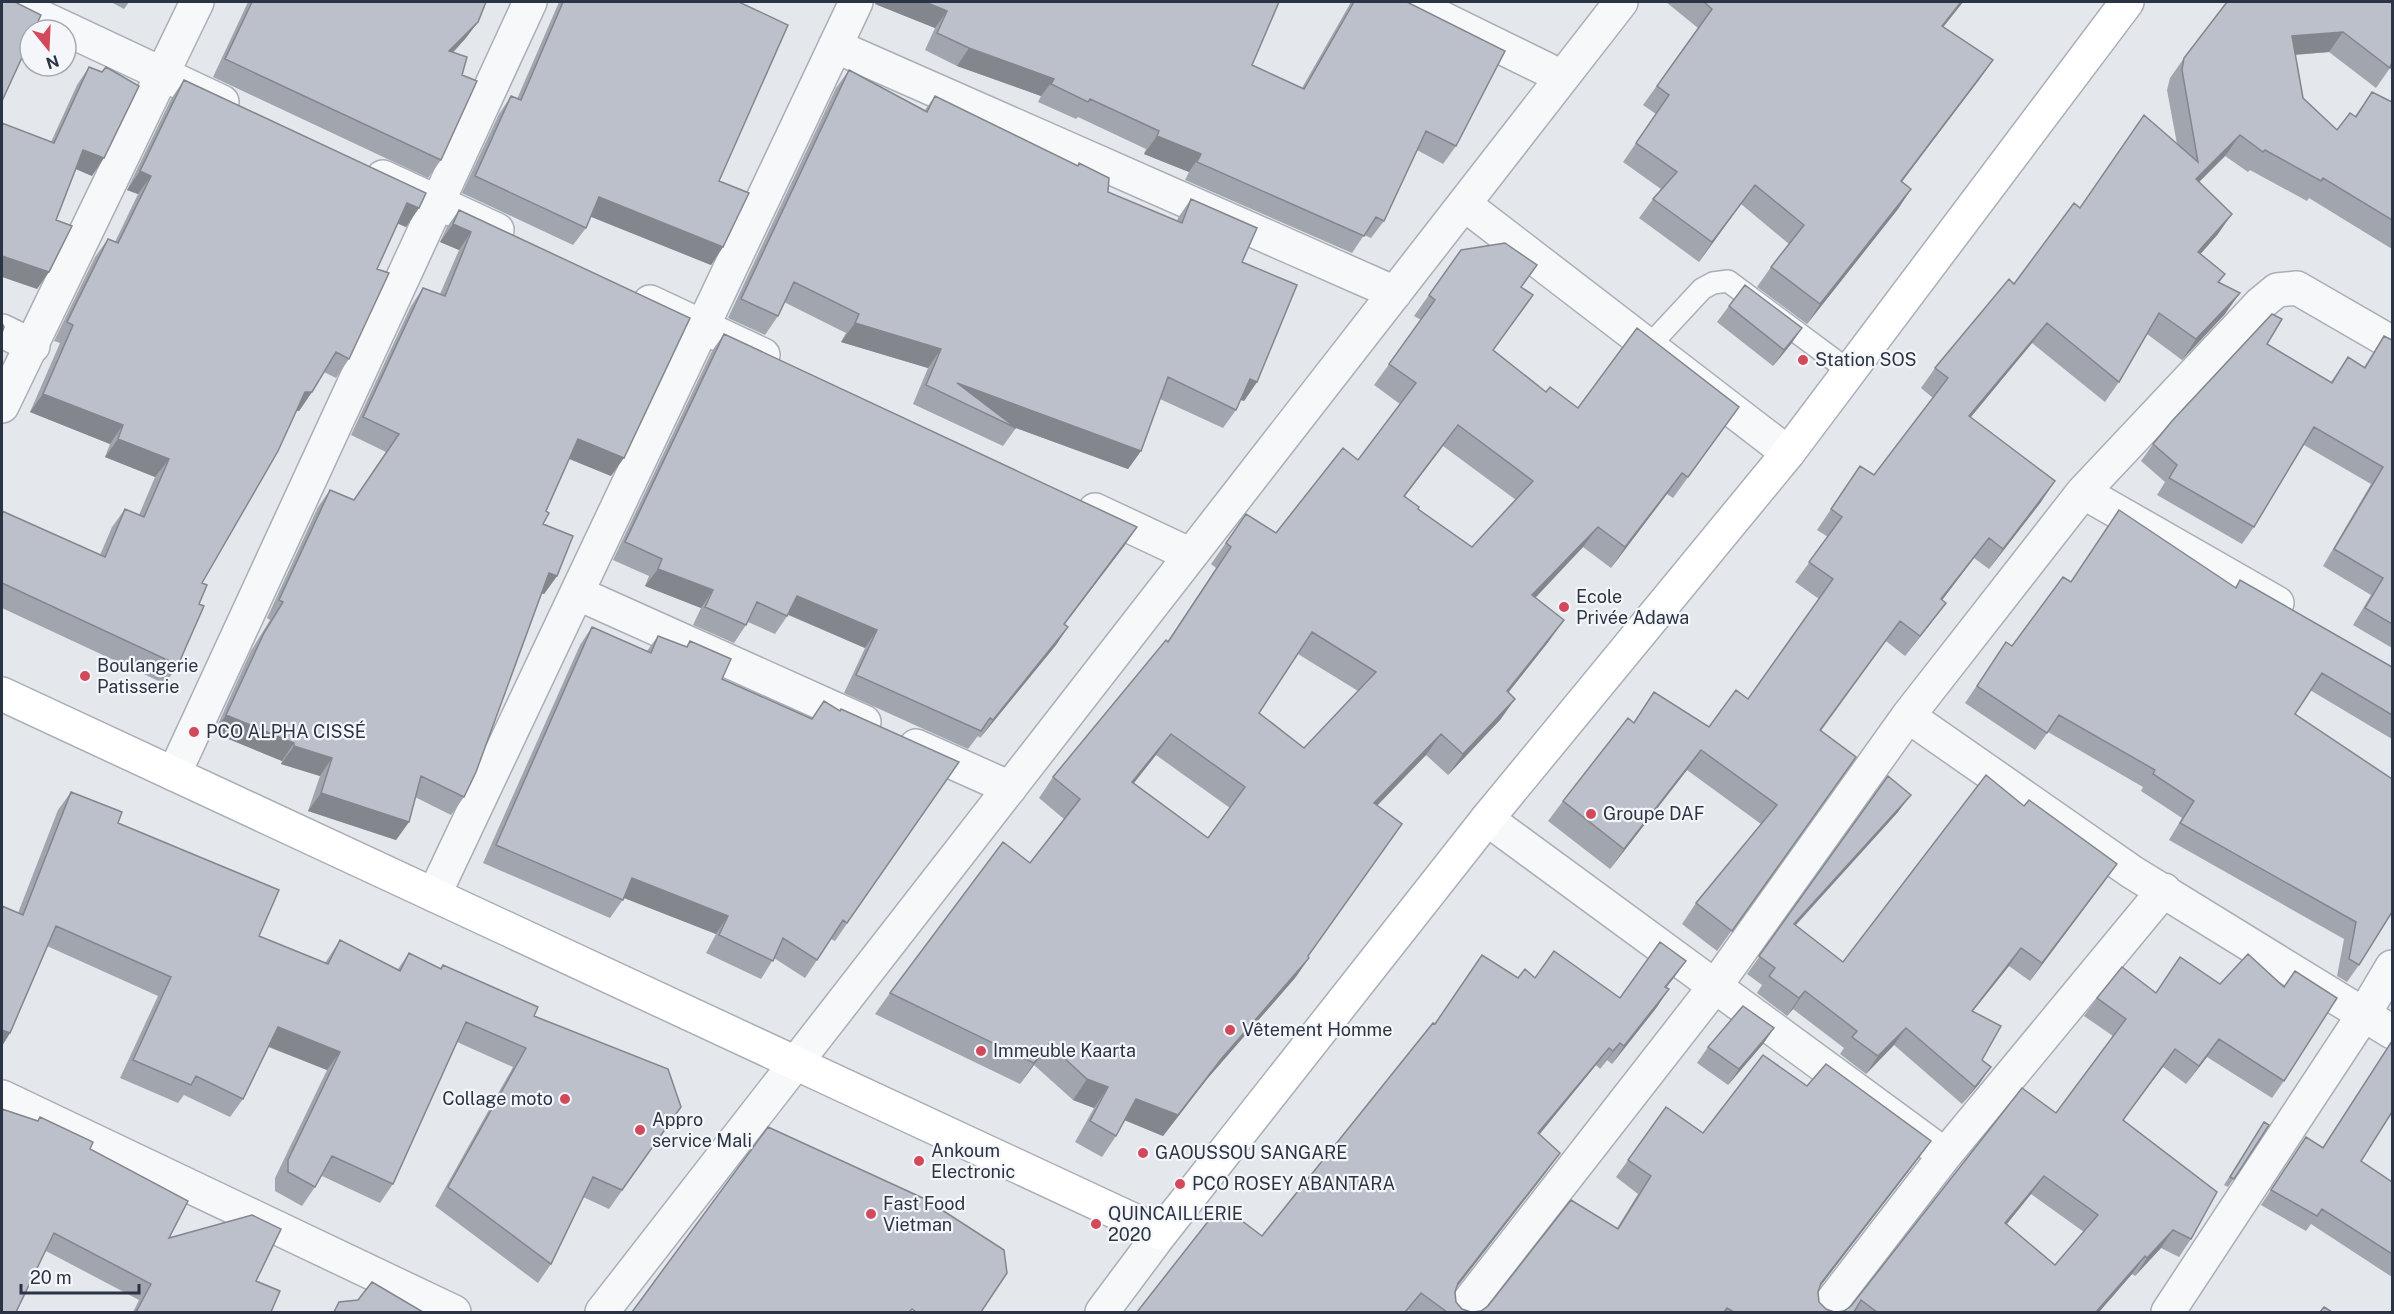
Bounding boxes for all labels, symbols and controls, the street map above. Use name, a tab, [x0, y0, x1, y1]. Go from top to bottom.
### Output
north arrow	[18, 18, 78, 78]
text: N	[44, 51, 61, 73]
place label: Station SOS	[1815, 349, 1917, 370]
marker: Station SOS	[1796, 353, 1810, 367]
place label: Ecole Privée Adawa	[1576, 586, 1689, 628]
marker: Ecole Privée Adawa	[1557, 600, 1571, 614]
place label: Boulangerie Patisserie	[97, 655, 198, 697]
marker: Boulangerie Patisserie	[78, 669, 92, 683]
place label: PCO ALPHA CISSÉ	[206, 720, 366, 742]
marker: PCO ALPHA CISSÉ	[187, 725, 201, 739]
place label: Groupe DAF	[1603, 803, 1704, 824]
marker: Groupe DAF	[1584, 807, 1598, 821]
place label: Vêtement Homme	[1242, 1019, 1392, 1040]
marker: Vêtement Homme	[1223, 1023, 1237, 1037]
place label: Immeuble Kaarta	[993, 1040, 1136, 1061]
marker: Immeuble Kaarta	[974, 1044, 988, 1058]
place label: Collage moto	[442, 1088, 553, 1109]
marker: Collage moto	[558, 1092, 572, 1106]
place label: Appro service Mali	[652, 1109, 752, 1151]
marker: Appro service Mali	[633, 1123, 647, 1137]
place label: Ankoum Electronic	[931, 1140, 1015, 1182]
place label: GAOUSSOU SANGARE	[1155, 1142, 1347, 1163]
marker: GAOUSSOU SANGARE	[1136, 1146, 1150, 1160]
marker: Ankoum Electronic	[912, 1154, 926, 1168]
place label: PCO ROSEY ABANTARA	[1192, 1173, 1395, 1194]
marker: PCO ROSEY ABANTARA	[1173, 1177, 1187, 1191]
place label: Fast Food Vietman	[883, 1193, 965, 1235]
place label: QUINCAILLERIE 2020	[1108, 1203, 1243, 1245]
marker: Fast Food Vietman	[864, 1207, 878, 1221]
marker: QUINCAILLERIE 2020	[1089, 1217, 1103, 1231]
scale bar	[21, 1257, 140, 1295]
text: 20 m	[30, 1267, 72, 1288]

